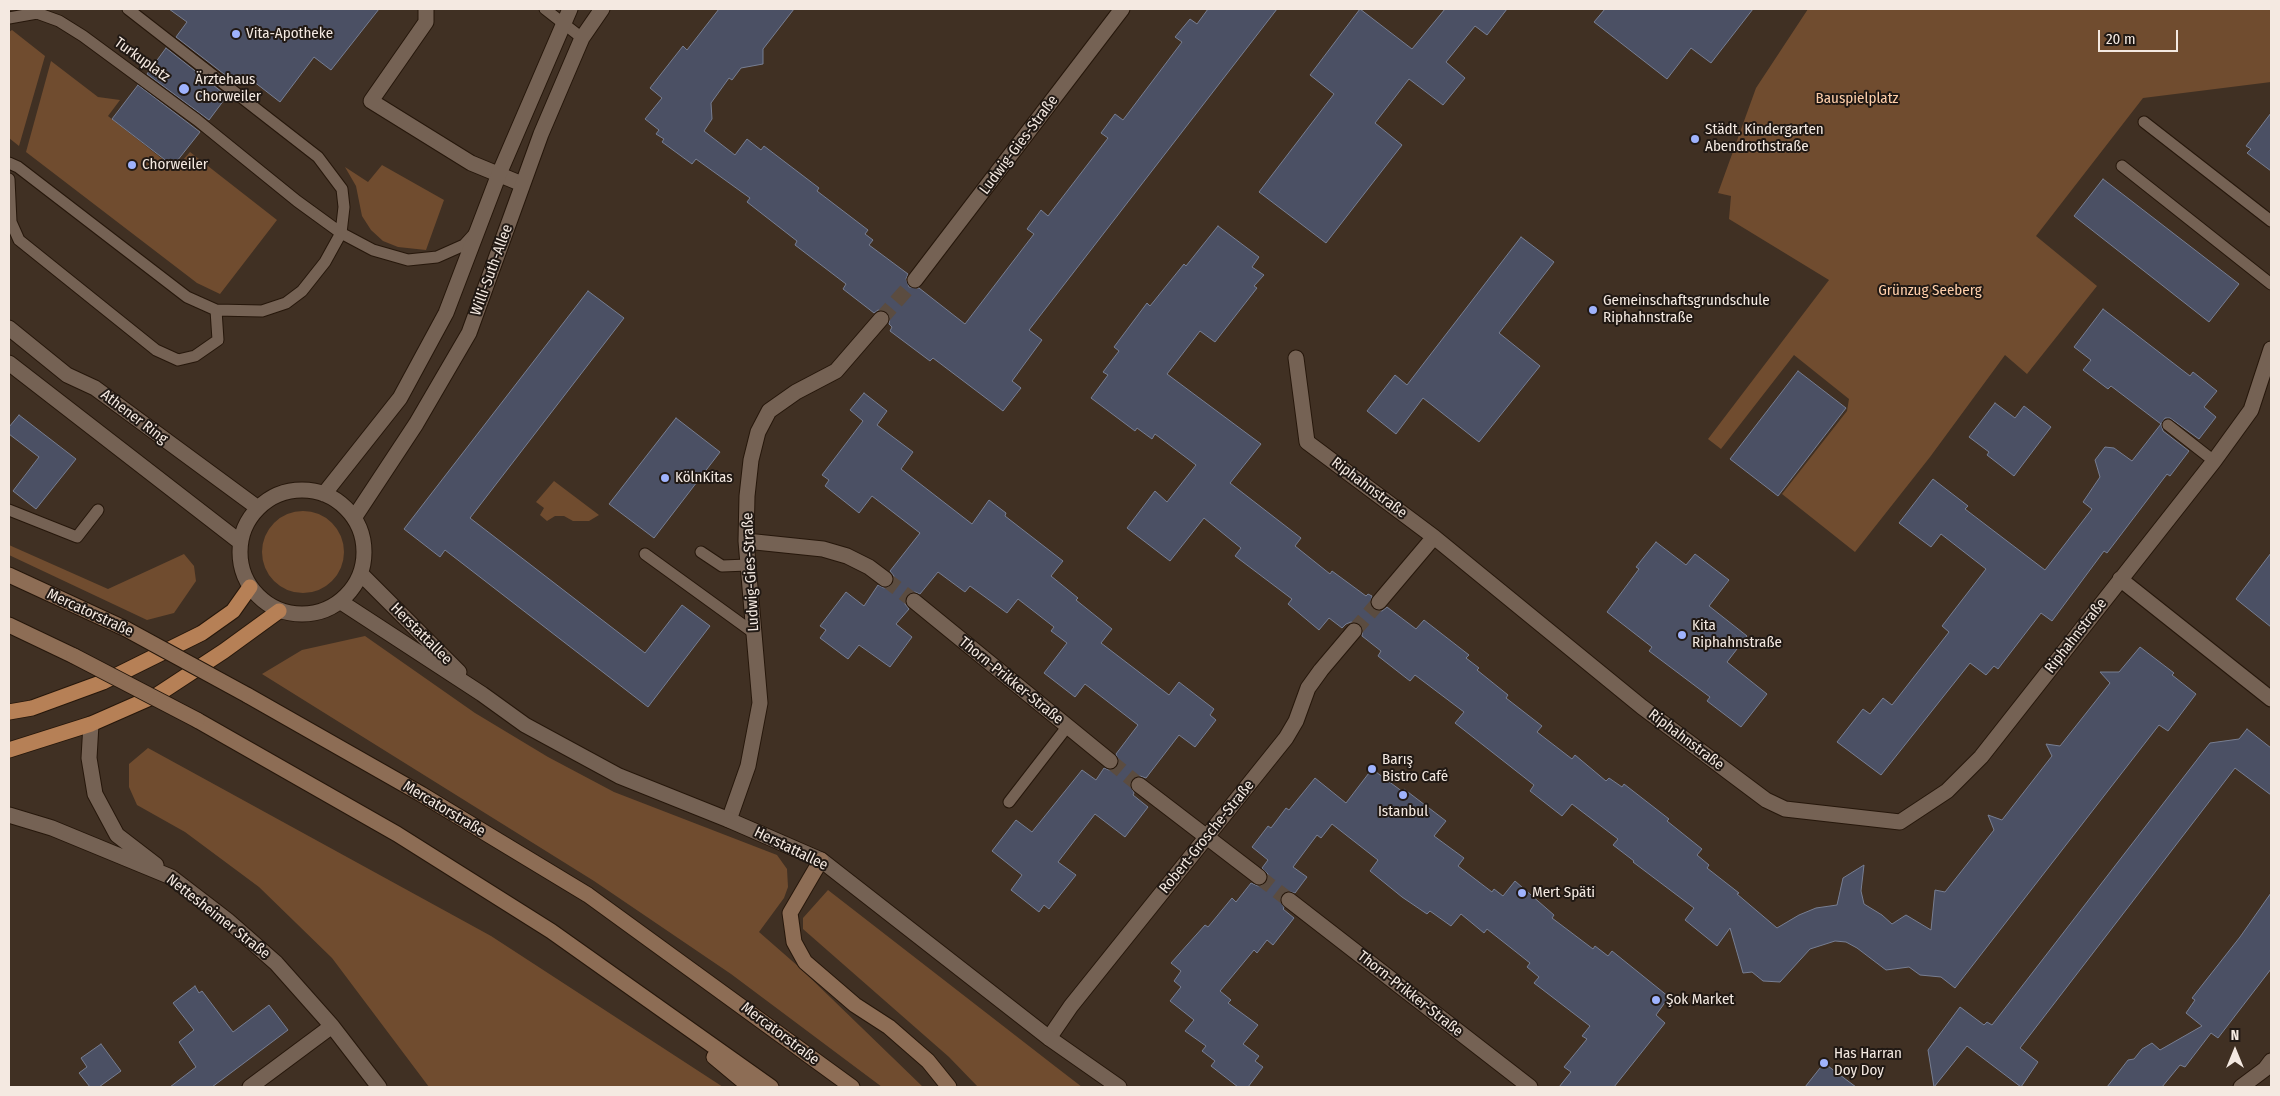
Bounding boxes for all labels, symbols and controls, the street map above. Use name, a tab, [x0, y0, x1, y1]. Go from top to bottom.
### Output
scale bar	[2100, 20, 2180, 52]
place label: Vita-Apotheke	[246, 25, 333, 43]
marker: Vita-Apotheke	[230, 28, 242, 40]
text: 20 m	[2106, 30, 2136, 48]
street label: Turkuplatz	[111, 34, 173, 86]
place label: Ärztehaus Chorweiler	[195, 71, 261, 106]
marker: Ärztehaus Chorweiler	[177, 82, 191, 96]
park label: Bauspielplatz	[1816, 90, 1898, 108]
street label: Ludwig-Gies-Straße	[976, 92, 1062, 198]
place label: Städt. Kindergarten Abendrothstraße	[1705, 121, 1824, 156]
marker: Städt. Kindergarten Abendrothstraße	[1689, 133, 1701, 145]
place label: Chorweiler	[142, 156, 208, 174]
marker: Chorweiler	[126, 159, 138, 171]
street label: Willi-Suth-Allee	[467, 222, 517, 318]
park label: Grünzug Seeberg	[1878, 282, 1982, 300]
place label: Gemeinschaftsgrundschule Riphahnstraße	[1603, 292, 1770, 327]
marker: Gemeinschaftsgrundschule Riphahnstraße	[1587, 304, 1599, 316]
street label: Athener Ring	[97, 386, 171, 448]
street label: Riphahnstraße	[1328, 454, 1410, 522]
place label: KölnKitas	[675, 469, 733, 487]
marker: KölnKitas	[659, 472, 671, 484]
street label: Ludwig-Gies-Straße	[739, 512, 763, 632]
street label: Mercatorstraße	[44, 585, 136, 641]
street label: Riphahnstraße	[2041, 595, 2111, 677]
street label: Herstattallee	[386, 599, 456, 669]
place label: Kita Riphahnstraße	[1692, 617, 1782, 652]
marker: Kita Riphahnstraße	[1676, 629, 1688, 641]
street label: Thorn-Prikker-Straße	[955, 633, 1067, 729]
street label: Riphahnstraße	[1645, 706, 1727, 774]
place label: Barış Bistro Café	[1382, 751, 1448, 786]
marker: Barış Bistro Café	[1366, 763, 1378, 775]
street label: Mercatorstraße	[400, 777, 488, 841]
street label: Robert-Grosche-Straße	[1156, 777, 1258, 897]
marker: Istanbul	[1397, 789, 1409, 801]
place label: Istanbul	[1378, 803, 1428, 821]
street label: Herstattallee	[751, 823, 831, 875]
street label: Nettesheimer Straße	[163, 871, 273, 963]
place label: Mert Späti	[1532, 884, 1595, 902]
marker: Mert Späti	[1516, 887, 1528, 899]
street label: Thorn-Prikker-Straße	[1354, 947, 1466, 1041]
place label: Şok Market	[1666, 991, 1734, 1009]
marker: Şok Market	[1650, 994, 1662, 1006]
street label: Mercatorstraße	[737, 999, 823, 1069]
north arrow	[2210, 1026, 2260, 1076]
text: N	[2231, 1027, 2239, 1044]
place label: Has Harran Doy Doy	[1834, 1045, 1902, 1080]
marker: Has Harran Doy Doy	[1818, 1057, 1830, 1069]

